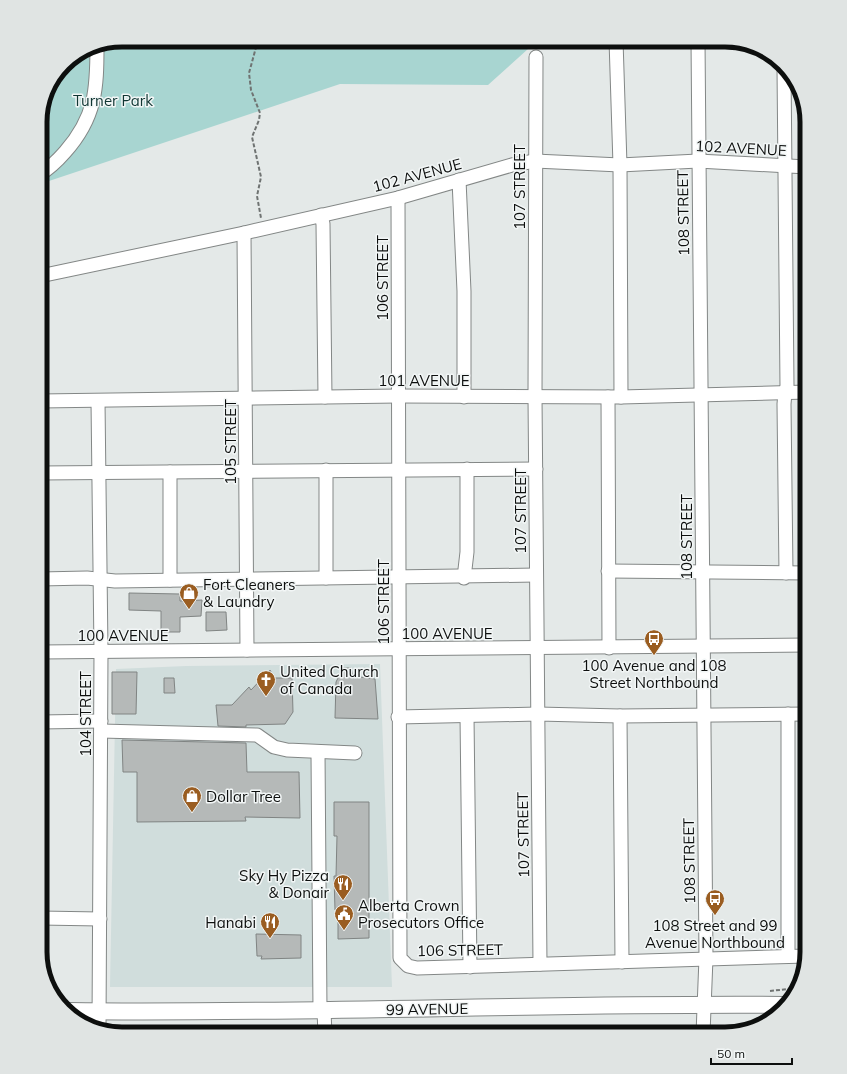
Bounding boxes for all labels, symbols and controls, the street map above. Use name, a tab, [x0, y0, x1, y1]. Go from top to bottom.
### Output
park label: Turner Park	[73, 91, 153, 110]
street label: 102 AVENUE	[695, 136, 787, 160]
street label: 107 STREET	[510, 144, 529, 230]
street label: 102 AVENUE	[370, 154, 464, 196]
street label: 108 STREET	[673, 170, 693, 256]
street label: 106 STREET	[373, 235, 392, 321]
street label: 101 AVENUE	[378, 371, 470, 390]
street label: 105 STREET	[221, 399, 240, 485]
street label: 107 STREET	[511, 468, 530, 554]
street label: 108 STREET	[677, 494, 696, 580]
street label: 106 STREET	[374, 559, 393, 645]
place label: Fort Cleaners & Laundry	[203, 575, 295, 611]
shop icon: Fort Cleaners & Laundry	[178, 582, 200, 610]
street label: 100 AVENUE	[401, 624, 493, 643]
street label: 100 AVENUE	[77, 626, 169, 645]
bus stop icon: 100 Avenue and 108 Street Northbound	[643, 628, 665, 656]
place label: 100 Avenue and 108 Street Northbound	[582, 656, 726, 692]
place label: United Church of Canada	[280, 662, 379, 698]
church icon: United Church of Canada	[255, 669, 277, 697]
street label: 104 STREET	[76, 671, 95, 757]
shop icon: Dollar Tree	[181, 785, 203, 813]
place label: Dollar Tree	[206, 787, 281, 806]
street label: 107 STREET	[513, 792, 533, 878]
street label: 108 STREET	[679, 818, 699, 904]
place label: Sky Hy Pizza & Donair	[239, 866, 330, 902]
restaurant icon: Sky Hy Pizza & Donair	[332, 873, 354, 901]
bus stop icon: 108 Street and 99 Avenue Northbound	[704, 888, 726, 916]
place label: Alberta Crown Prosecutors Office	[358, 896, 484, 932]
public building icon: Alberta Crown Prosecutors Office	[333, 903, 355, 931]
restaurant icon: Hanabi	[259, 911, 281, 939]
place label: Hanabi	[205, 913, 256, 932]
place label: 108 Street and 99 Avenue Northbound	[645, 916, 785, 952]
street label: 106 STREET	[417, 940, 503, 960]
street label: 99 AVENUE	[386, 999, 469, 1019]
scale bar	[711, 1040, 792, 1066]
text: 50 m	[717, 1046, 745, 1061]

